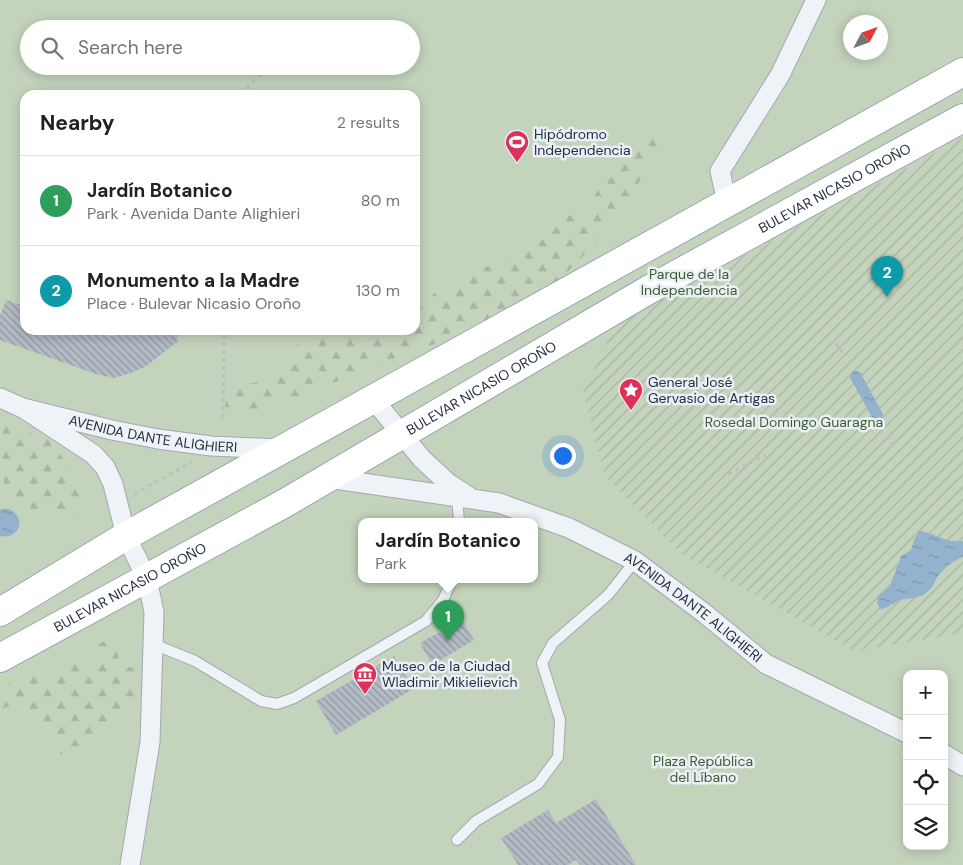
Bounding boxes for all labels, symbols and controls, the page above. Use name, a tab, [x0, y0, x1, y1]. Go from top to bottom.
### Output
north arrow	[843, 15, 888, 60]
search box	[20, 20, 420, 75]
icon: search	[38, 34, 66, 62]
text: Search here	[78, 35, 183, 60]
text: Nearby	[40, 109, 114, 137]
text: 2 results	[337, 112, 400, 133]
place label: Hipódromo Independencia	[534, 125, 631, 159]
sports icon: Hipódromo Independencia	[504, 129, 530, 163]
street label: BULEVAR NICASIO OROÑO	[755, 139, 914, 237]
text: Jardín Botanico	[87, 178, 233, 203]
text: 1	[53, 190, 59, 211]
text: 80 m	[361, 190, 400, 211]
text: Park · Avenida Dante Alighieri	[87, 203, 300, 224]
pin: 2	[871, 256, 903, 297]
park label: Parque de la Independencia	[641, 265, 737, 299]
text: Monumento a la Madre	[87, 268, 300, 293]
text: 2	[51, 280, 61, 301]
text: 130 m	[356, 280, 400, 301]
text: Place · Bulevar Nicasio Oroño	[87, 293, 301, 314]
street label: BULEVAR NICASIO OROÑO	[403, 337, 560, 439]
place label: General José Gervasio de Artigas	[648, 373, 775, 407]
place icon: General José Gervasio de Artigas	[618, 377, 644, 411]
street label: AVENIDA DANTE ALIGHIERI	[67, 411, 238, 456]
park label: Rosedal Domingo Guaragna	[705, 413, 883, 431]
your location	[550, 443, 576, 469]
popup	[358, 518, 538, 583]
text: Jardín Botanico	[375, 528, 521, 553]
street label: BULEVAR NICASIO OROÑO	[51, 538, 210, 636]
street label: AVENIDA DANTE ALIGHIERI	[621, 548, 766, 666]
text: Park	[375, 553, 407, 574]
pin: 1	[432, 600, 464, 641]
place label: Museo de la Ciudad Wladimir Mikielievich	[382, 657, 518, 691]
museum icon: Museo de la Ciudad Wladimir Mikielievich	[352, 661, 378, 695]
map controls	[903, 670, 948, 850]
button: +	[903, 670, 948, 715]
button: −	[903, 715, 948, 760]
park label: Plaza República del Líbano	[653, 752, 753, 786]
button: locate	[903, 760, 948, 805]
button: layers	[903, 805, 948, 850]

